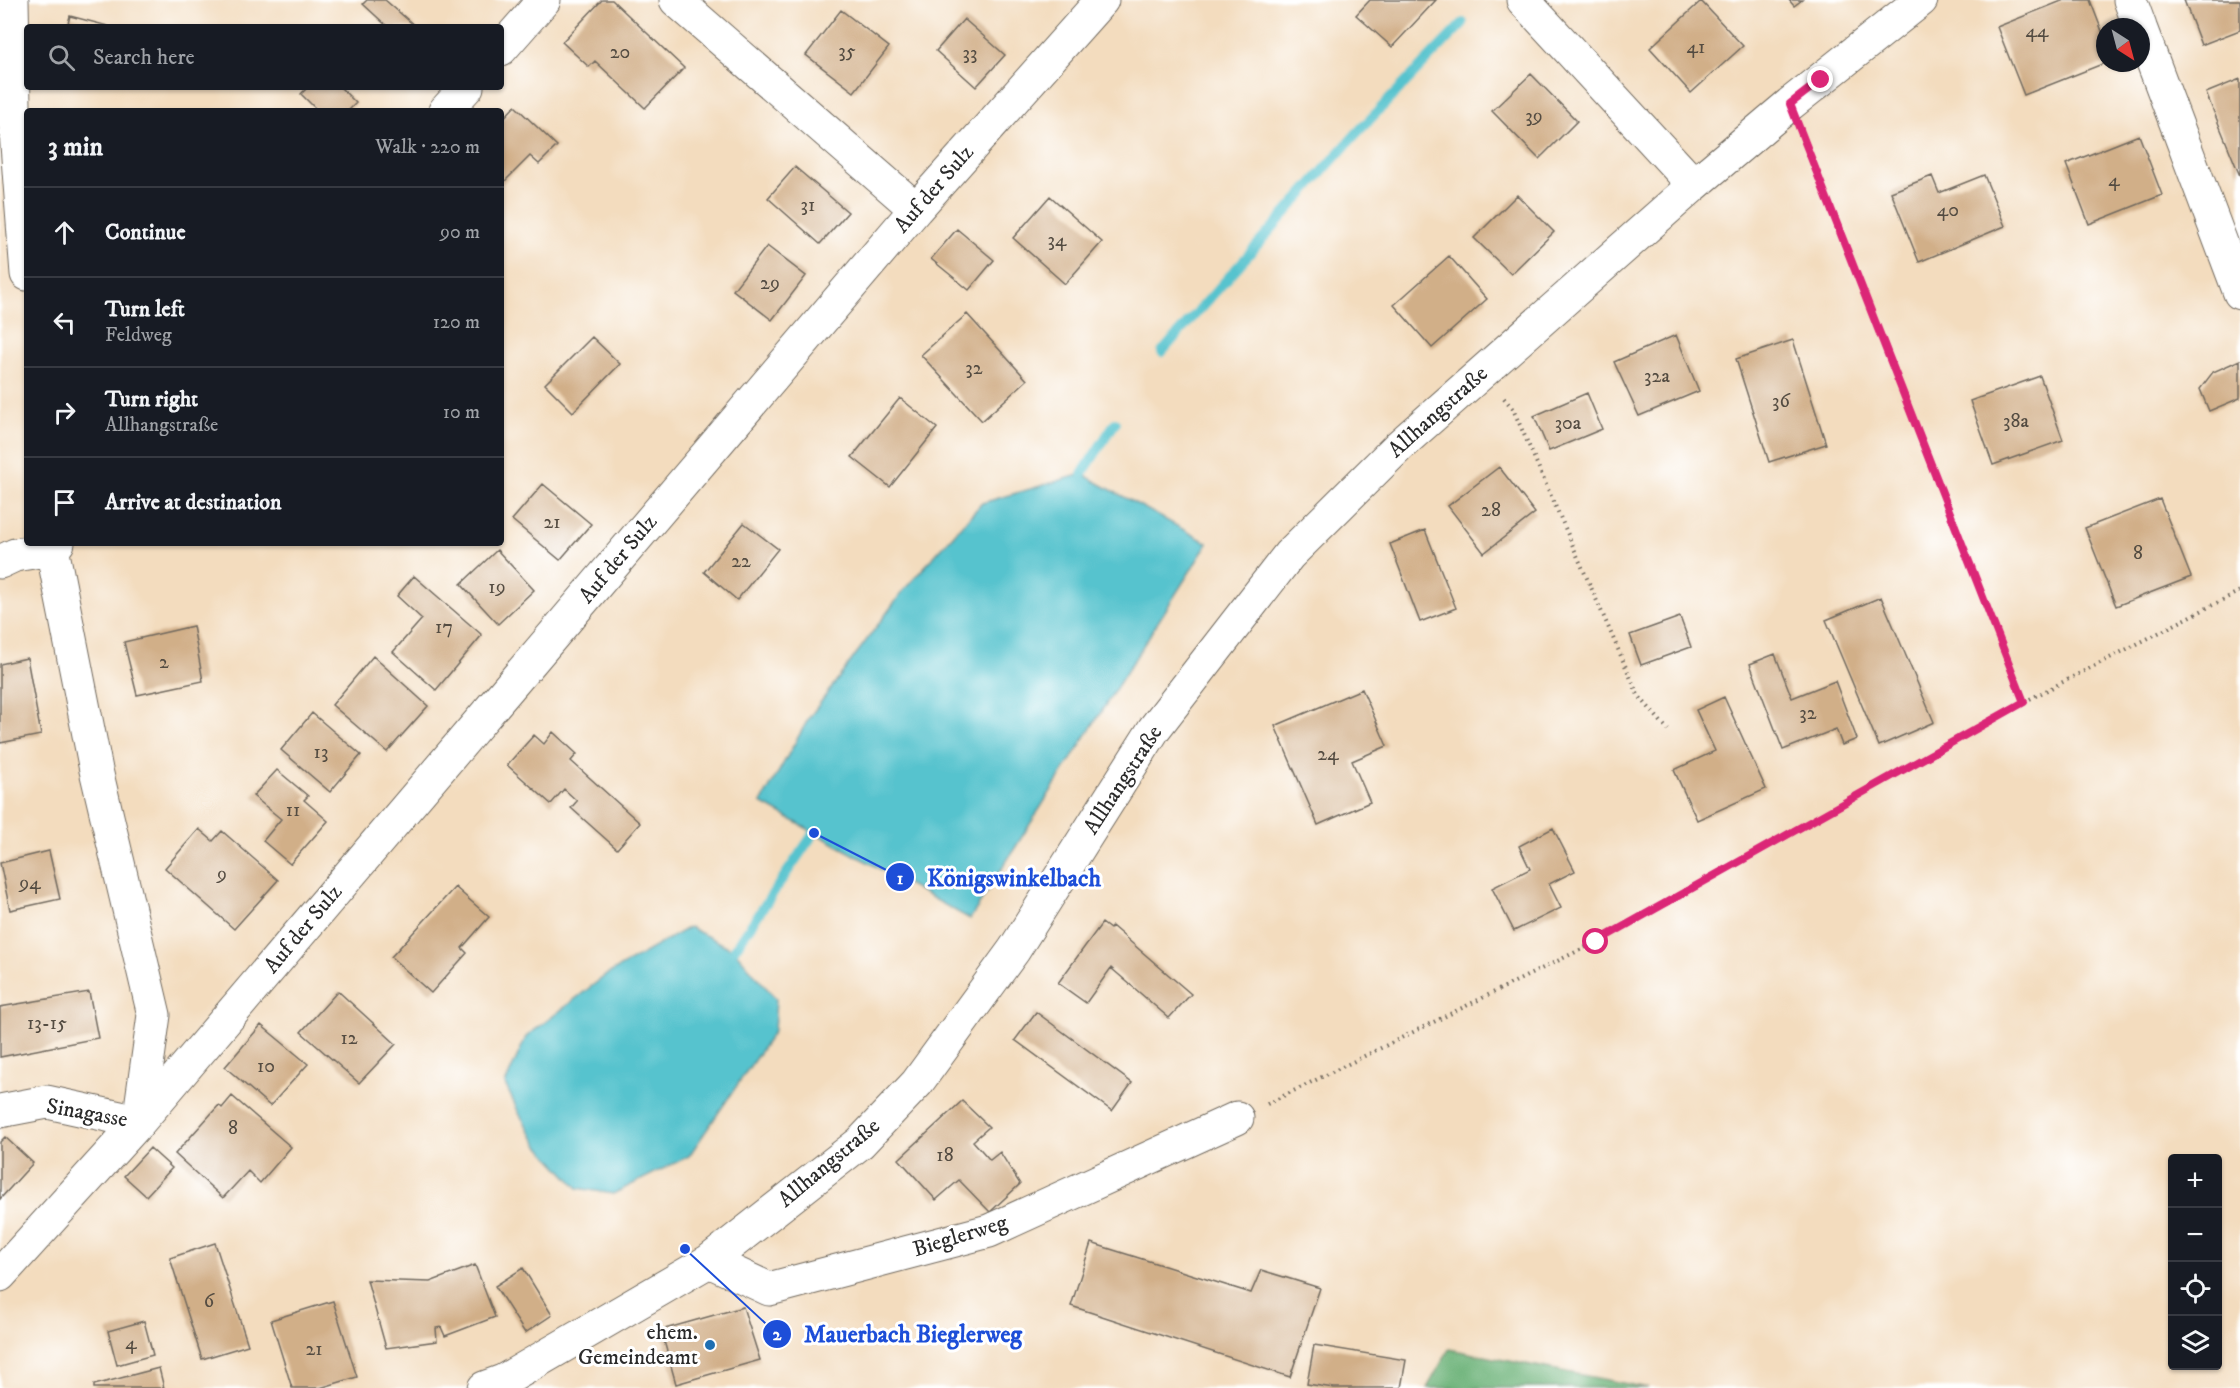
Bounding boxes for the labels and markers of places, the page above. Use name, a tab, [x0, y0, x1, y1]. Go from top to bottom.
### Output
callout: Königswinkelbach	[885, 856, 1113, 898]
callout: Mauerbach Bieglerweg	[762, 1313, 1034, 1355]
place label: ehem. Gemeindeamt	[578, 1319, 698, 1371]
marker: ehem. Gemeindeamt	[703, 1338, 717, 1352]

